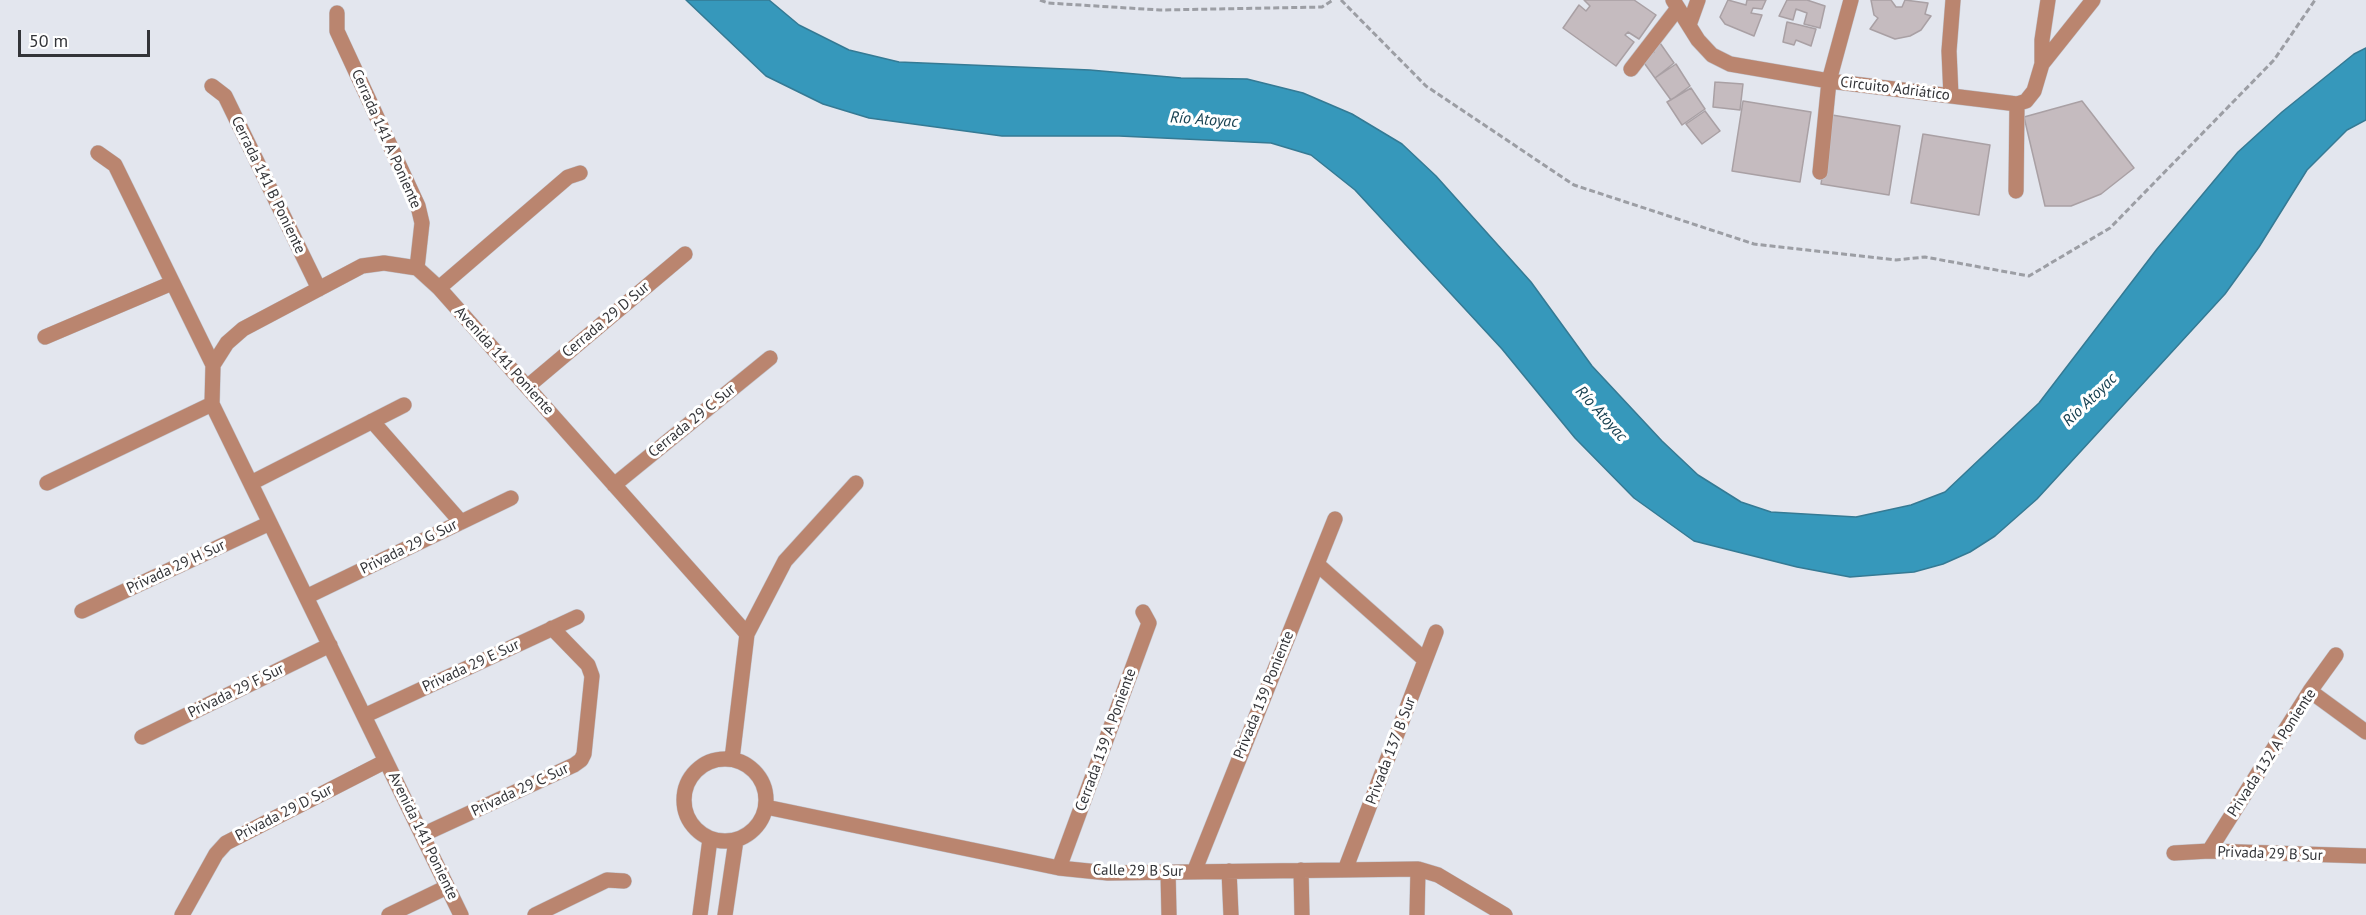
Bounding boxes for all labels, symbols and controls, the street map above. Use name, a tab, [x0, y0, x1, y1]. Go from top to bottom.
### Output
scale bar	[21, 18, 153, 56]
text: 50 m	[29, 29, 68, 52]
street label: Cerrada 141 A Poniente	[347, 67, 425, 211]
street label: Circuito Adriático	[1839, 73, 1951, 105]
water label: Río Atoyac	[1169, 108, 1239, 132]
street label: Cerrada 141 B Poniente	[227, 113, 309, 257]
street label: Cerrada 29 D Sur	[559, 278, 653, 362]
street label: Avenida 141 Poniente	[451, 303, 557, 419]
water label: Río Atoyac	[2059, 369, 2121, 431]
street label: Cerrada 29 C Sur	[645, 380, 739, 462]
water label: Río Atoyac	[1571, 382, 1631, 446]
street label: Privada 29 G Sur	[357, 516, 461, 578]
street label: Privada 29 H Sur	[124, 536, 228, 598]
street label: Privada 139 Poniente	[1230, 629, 1298, 761]
street label: Privada 29 E Sur	[420, 636, 522, 696]
street label: Privada 29 F Sur	[185, 660, 287, 722]
street label: Cerrada 139 A Poniente	[1072, 666, 1140, 814]
street label: Privada 132 A Poniente	[2224, 686, 2320, 820]
street label: Privada 137 B Sur	[1362, 695, 1420, 807]
street label: Privada 29 C Sur	[469, 760, 571, 820]
street label: Avenida 141 Poniente	[384, 769, 462, 903]
street label: Privada 29 D Sur	[232, 781, 336, 845]
street label: Privada 29 B Sur	[2217, 843, 2323, 865]
street label: Calle 29 B Sur	[1093, 861, 1183, 881]

